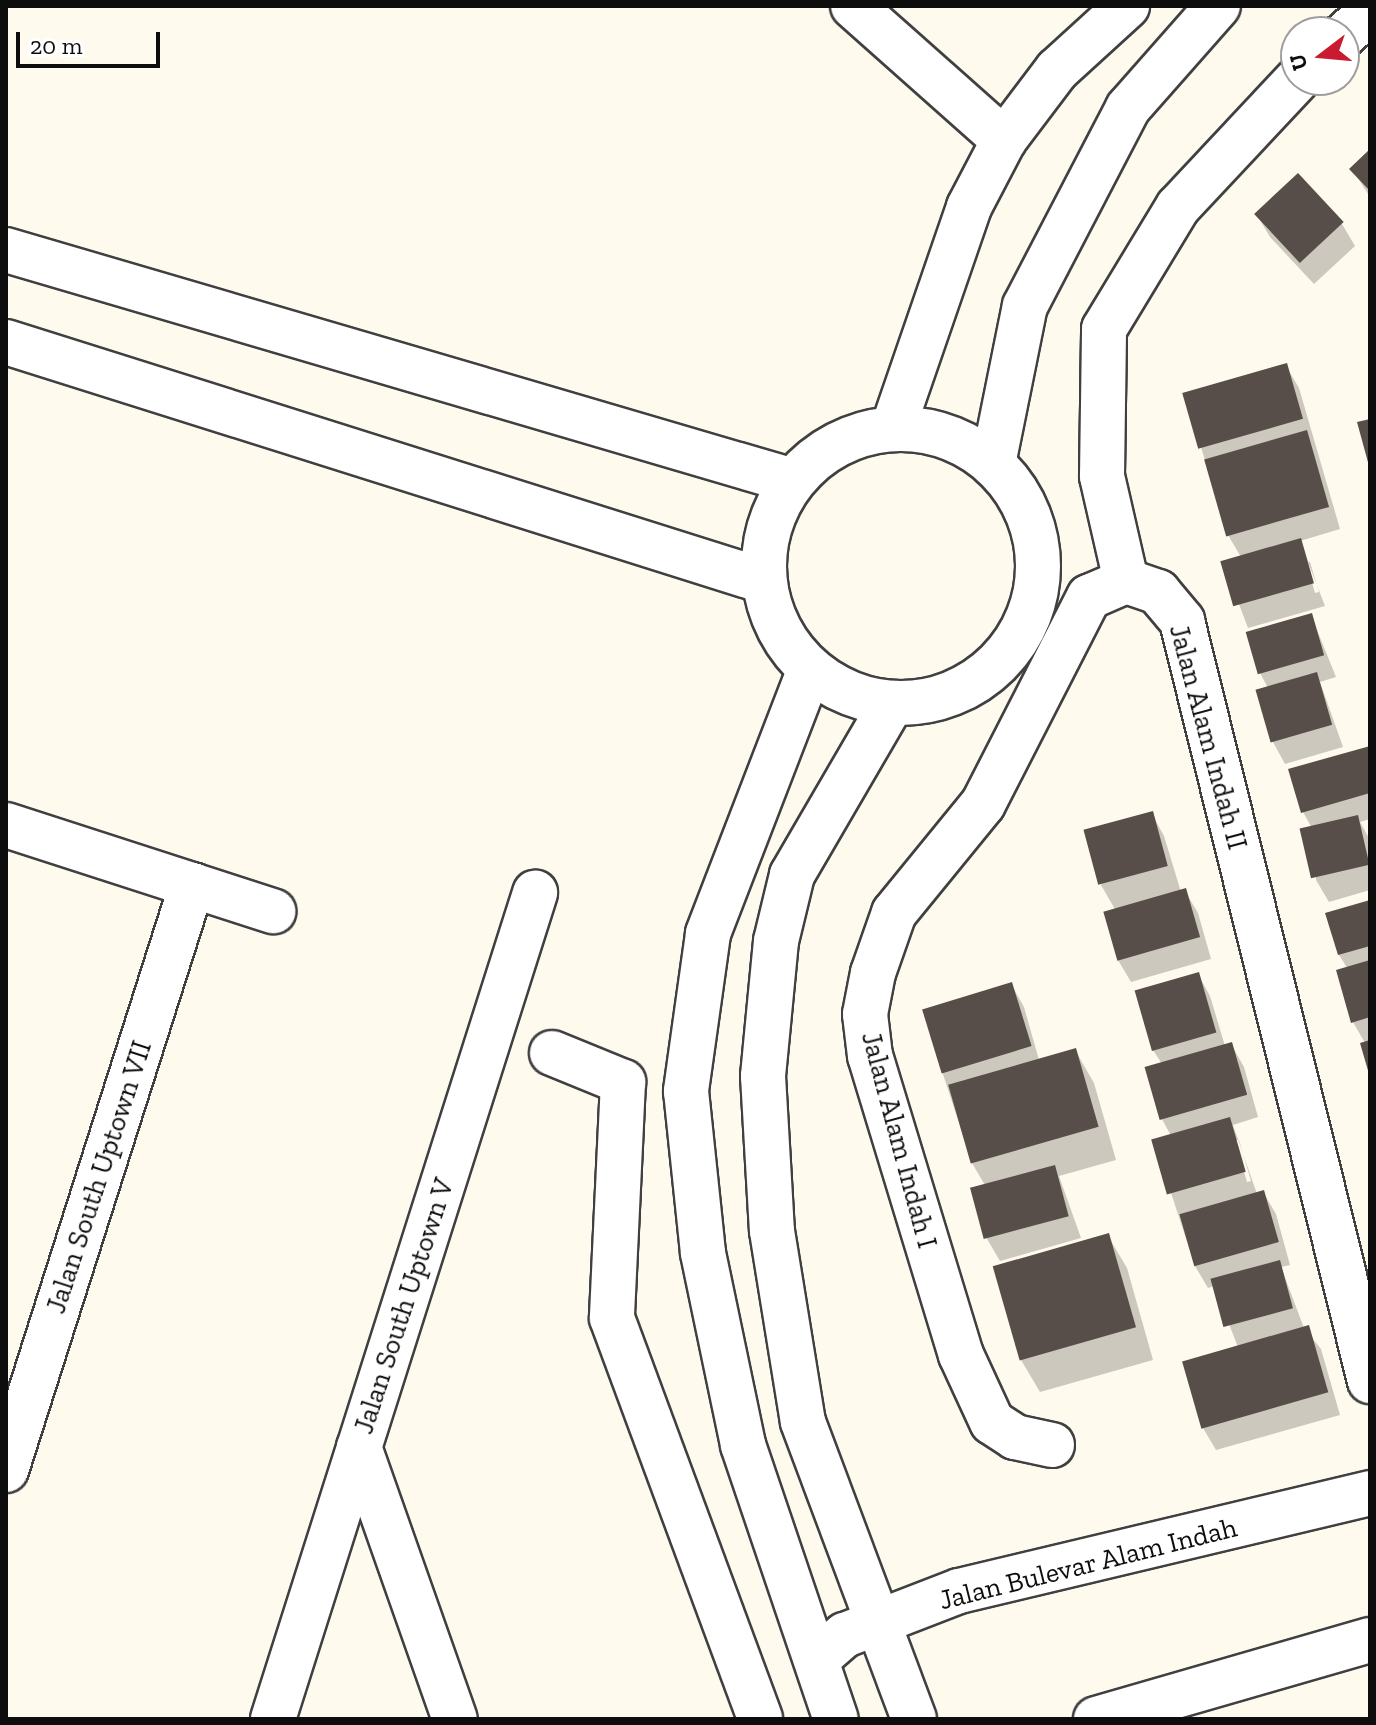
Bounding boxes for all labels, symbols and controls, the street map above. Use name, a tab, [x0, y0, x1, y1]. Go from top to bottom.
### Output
scale bar	[20, 16, 164, 66]
north arrow	[1280, 16, 1360, 96]
text: 20 m	[30, 31, 82, 60]
text: U	[1283, 51, 1314, 74]
street label: Jalan Alam Indah II	[1162, 620, 1254, 854]
street label: Jalan Alam Indah I	[854, 1028, 944, 1252]
street label: Jalan South Uptown VII	[39, 1036, 159, 1318]
street label: Jalan South Uptown V	[347, 1173, 461, 1439]
street label: Jalan Bulevar Alam Indah	[935, 1511, 1241, 1617]

